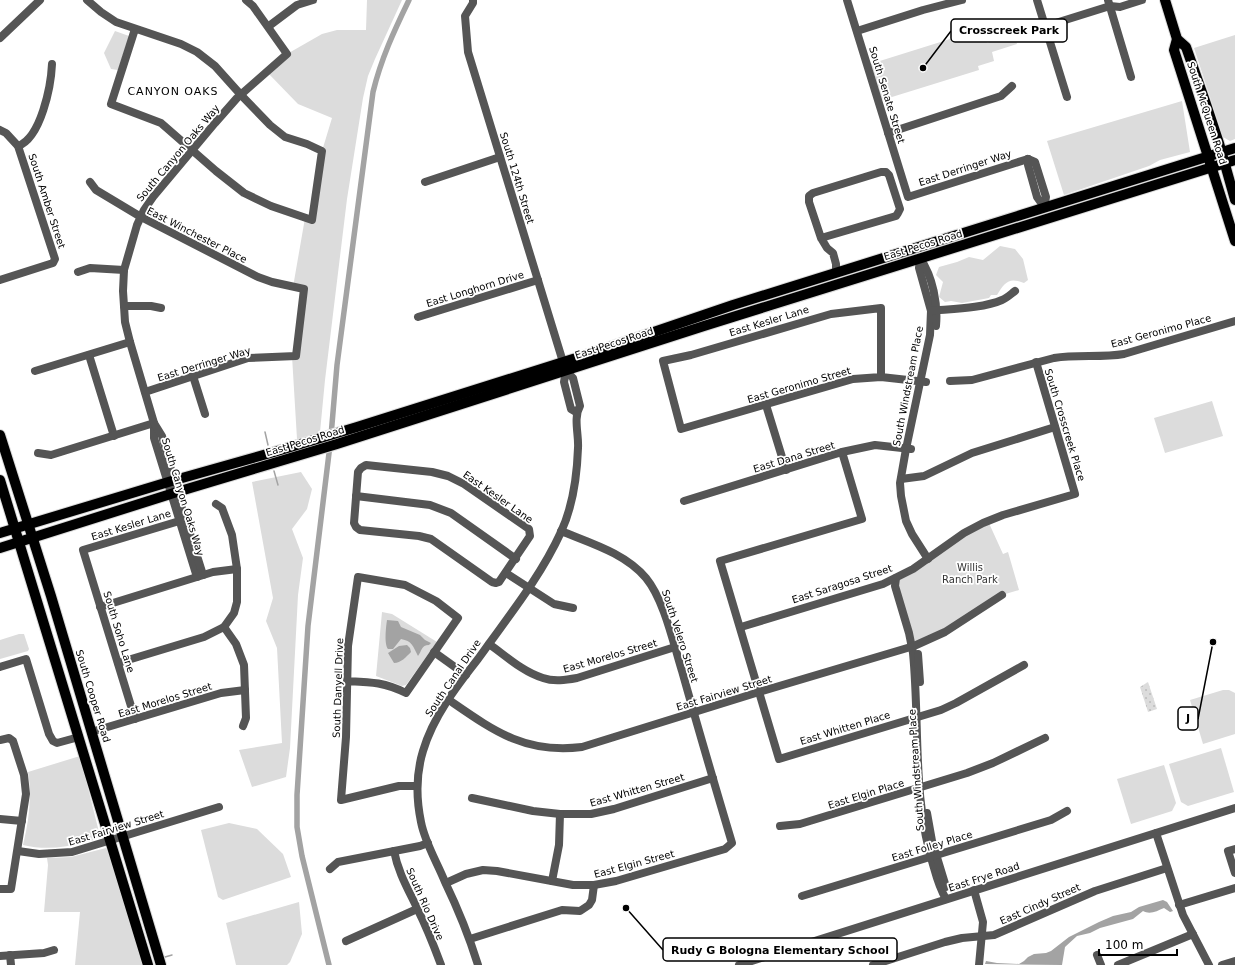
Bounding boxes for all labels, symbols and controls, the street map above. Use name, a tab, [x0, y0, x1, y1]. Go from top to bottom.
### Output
callout: Crosscreek Park	[951, 19, 1067, 42]
text: Crosscreek Park	[959, 24, 1060, 37]
street label: South Senate Street	[867, 45, 907, 145]
street label: South McQueen Road	[1185, 60, 1229, 166]
district label: CANYON OAKS	[127, 85, 219, 98]
street label: South Canyon Oaks Way	[134, 102, 222, 204]
street label: South 124th Street	[498, 131, 536, 225]
street label: East Derringer Way	[917, 148, 1013, 188]
street label: South Amber Street	[26, 152, 68, 250]
street label: East Winchester Place	[145, 205, 249, 265]
street label: East Pecos Road	[882, 228, 964, 262]
street label: East Longhorn Drive	[425, 269, 525, 309]
street label: East Kesler Lane	[728, 304, 810, 338]
street label: East Geronimo Place	[1110, 312, 1212, 350]
street label: East Pecos Road	[573, 325, 655, 361]
street label: South Windstream Place	[891, 325, 925, 447]
street label: East Derringer Way	[156, 345, 252, 383]
street label: East Geronimo Street	[746, 365, 852, 405]
street label: South Crosscreek Place	[1043, 367, 1087, 483]
street label: East Pecos Road	[264, 424, 346, 458]
street label: South Canyon Oaks Way	[160, 437, 206, 557]
street label: East Dana Street	[752, 439, 836, 475]
street label: East Kesler Lane	[461, 469, 535, 525]
street label: East Kesler Lane	[90, 508, 172, 542]
park label: Willis Ranch Park	[942, 562, 998, 585]
street label: East Saragosa Street	[790, 563, 894, 605]
street label: South Velero Street	[660, 588, 700, 684]
street label: South Soho Lane	[101, 590, 137, 674]
street label: South Canal Drive	[423, 637, 483, 719]
street label: East Morelos Street	[562, 637, 658, 675]
street label: South Danyell Drive	[331, 638, 345, 738]
street label: South Cooper Road	[74, 648, 112, 744]
street label: East Fairview Street	[675, 673, 773, 713]
street label: East Morelos Street	[117, 681, 213, 719]
callout: J	[1178, 707, 1198, 730]
street label: East Whitten Place	[799, 709, 891, 747]
street label: South Windstream Place	[906, 709, 926, 831]
text: J	[1185, 712, 1190, 725]
street label: East Whitten Street	[589, 771, 686, 809]
street label: East Elgin Place	[827, 777, 905, 811]
street label: East Fairview Street	[67, 808, 165, 848]
street label: East Folley Place	[890, 829, 974, 863]
street label: East Elgin Street	[593, 848, 676, 880]
street label: East Frye Road	[947, 860, 1021, 894]
street label: South Rio Drive	[404, 866, 446, 942]
street label: East Cindy Street	[998, 881, 1082, 927]
scale bar	[1099, 931, 1177, 957]
callout: Rudy G Bologna Elementary School	[663, 938, 897, 961]
text: 100 m	[1105, 938, 1143, 952]
text: Rudy G Bologna Elementary School	[671, 944, 889, 957]

